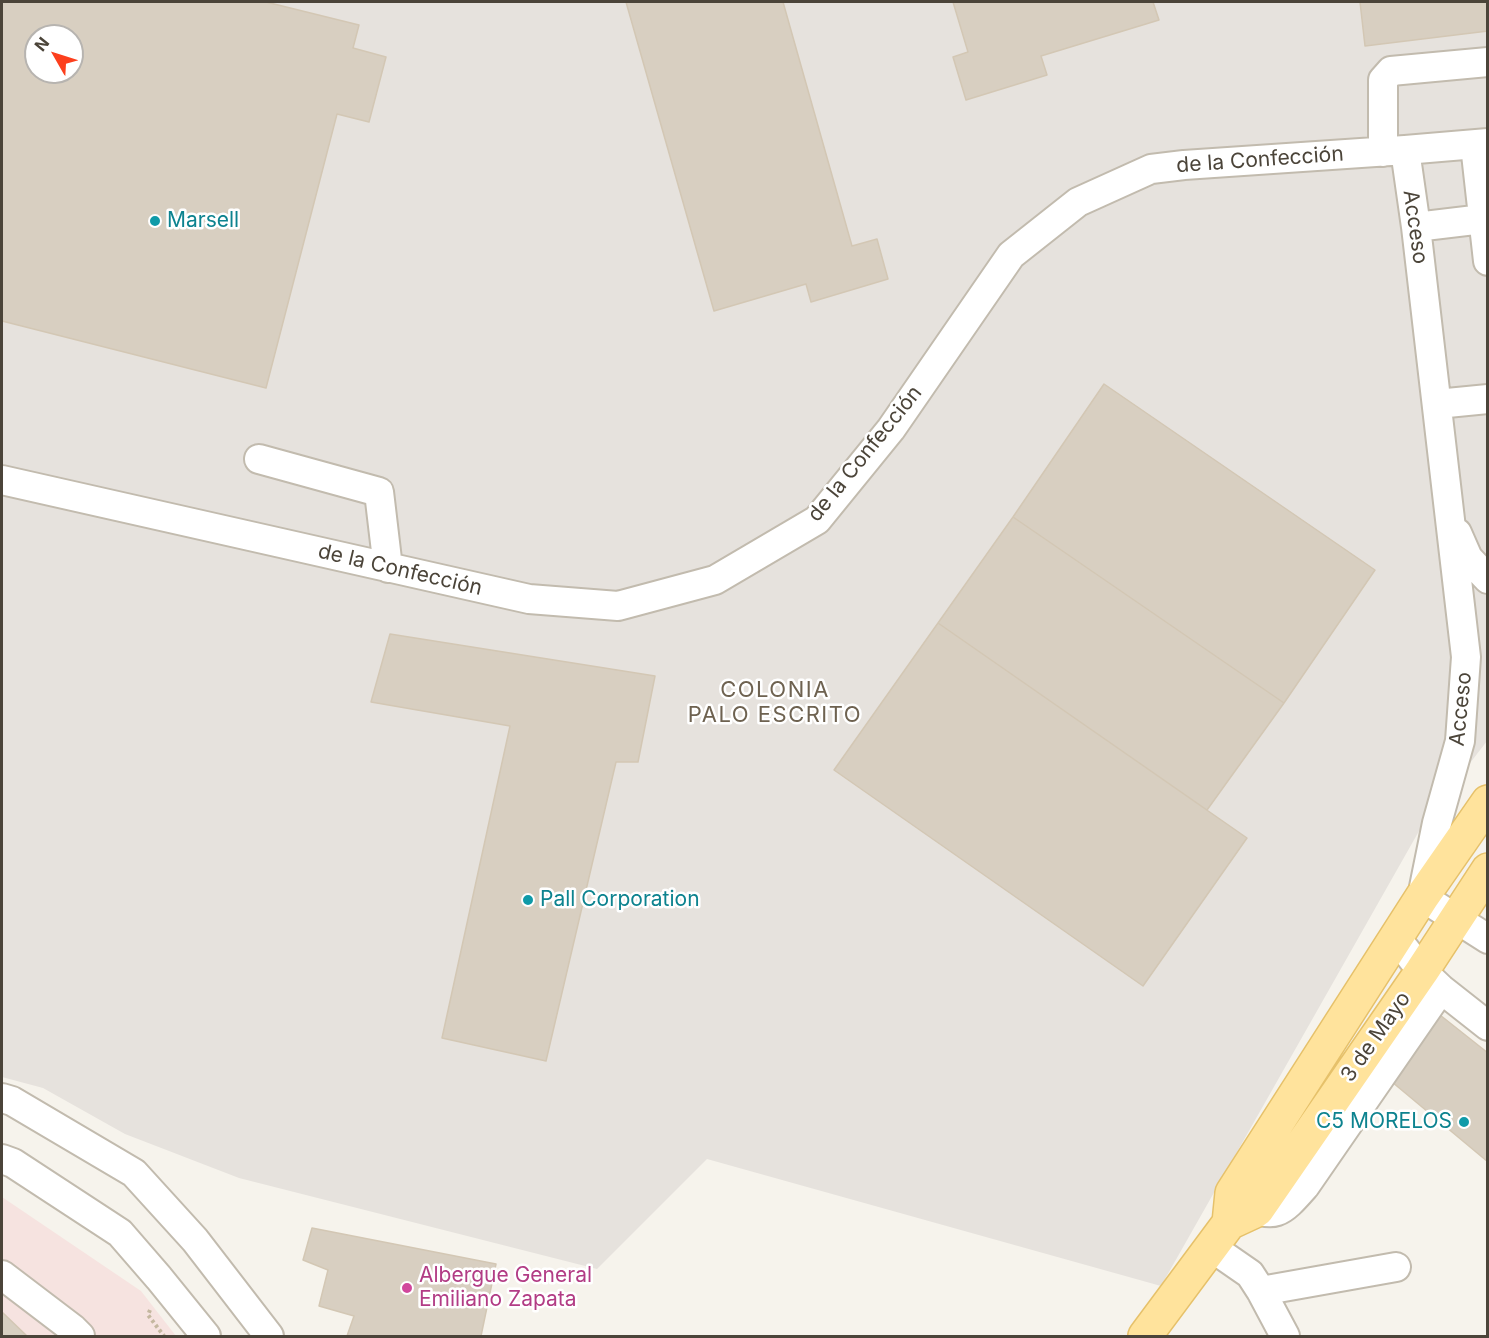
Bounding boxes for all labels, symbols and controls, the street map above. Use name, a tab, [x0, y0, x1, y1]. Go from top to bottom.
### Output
north arrow	[24, 24, 84, 84]
text: N	[30, 33, 53, 55]
street label: de la Confección	[1176, 142, 1344, 178]
street label: Acceso	[1397, 188, 1433, 266]
place label: Marsell	[167, 208, 239, 234]
marker: Marsell	[148, 214, 162, 228]
street label: de la Confección	[802, 381, 928, 527]
street label: de la Confección	[316, 539, 484, 601]
street label: Acceso	[1445, 671, 1477, 747]
district label: COLONIA PALO ESCRITO	[688, 677, 862, 728]
place label: Pall Corporation	[540, 887, 700, 913]
marker: Pall Corporation	[521, 893, 535, 907]
street label: 3 de Mayo	[1336, 987, 1416, 1087]
place label: C5 MORELOS	[1316, 1109, 1452, 1135]
marker: C5 MORELOS	[1457, 1115, 1471, 1129]
place label: Albergue General Emiliano Zapata	[419, 1263, 592, 1313]
marker: Albergue General Emiliano Zapata	[400, 1281, 414, 1295]

